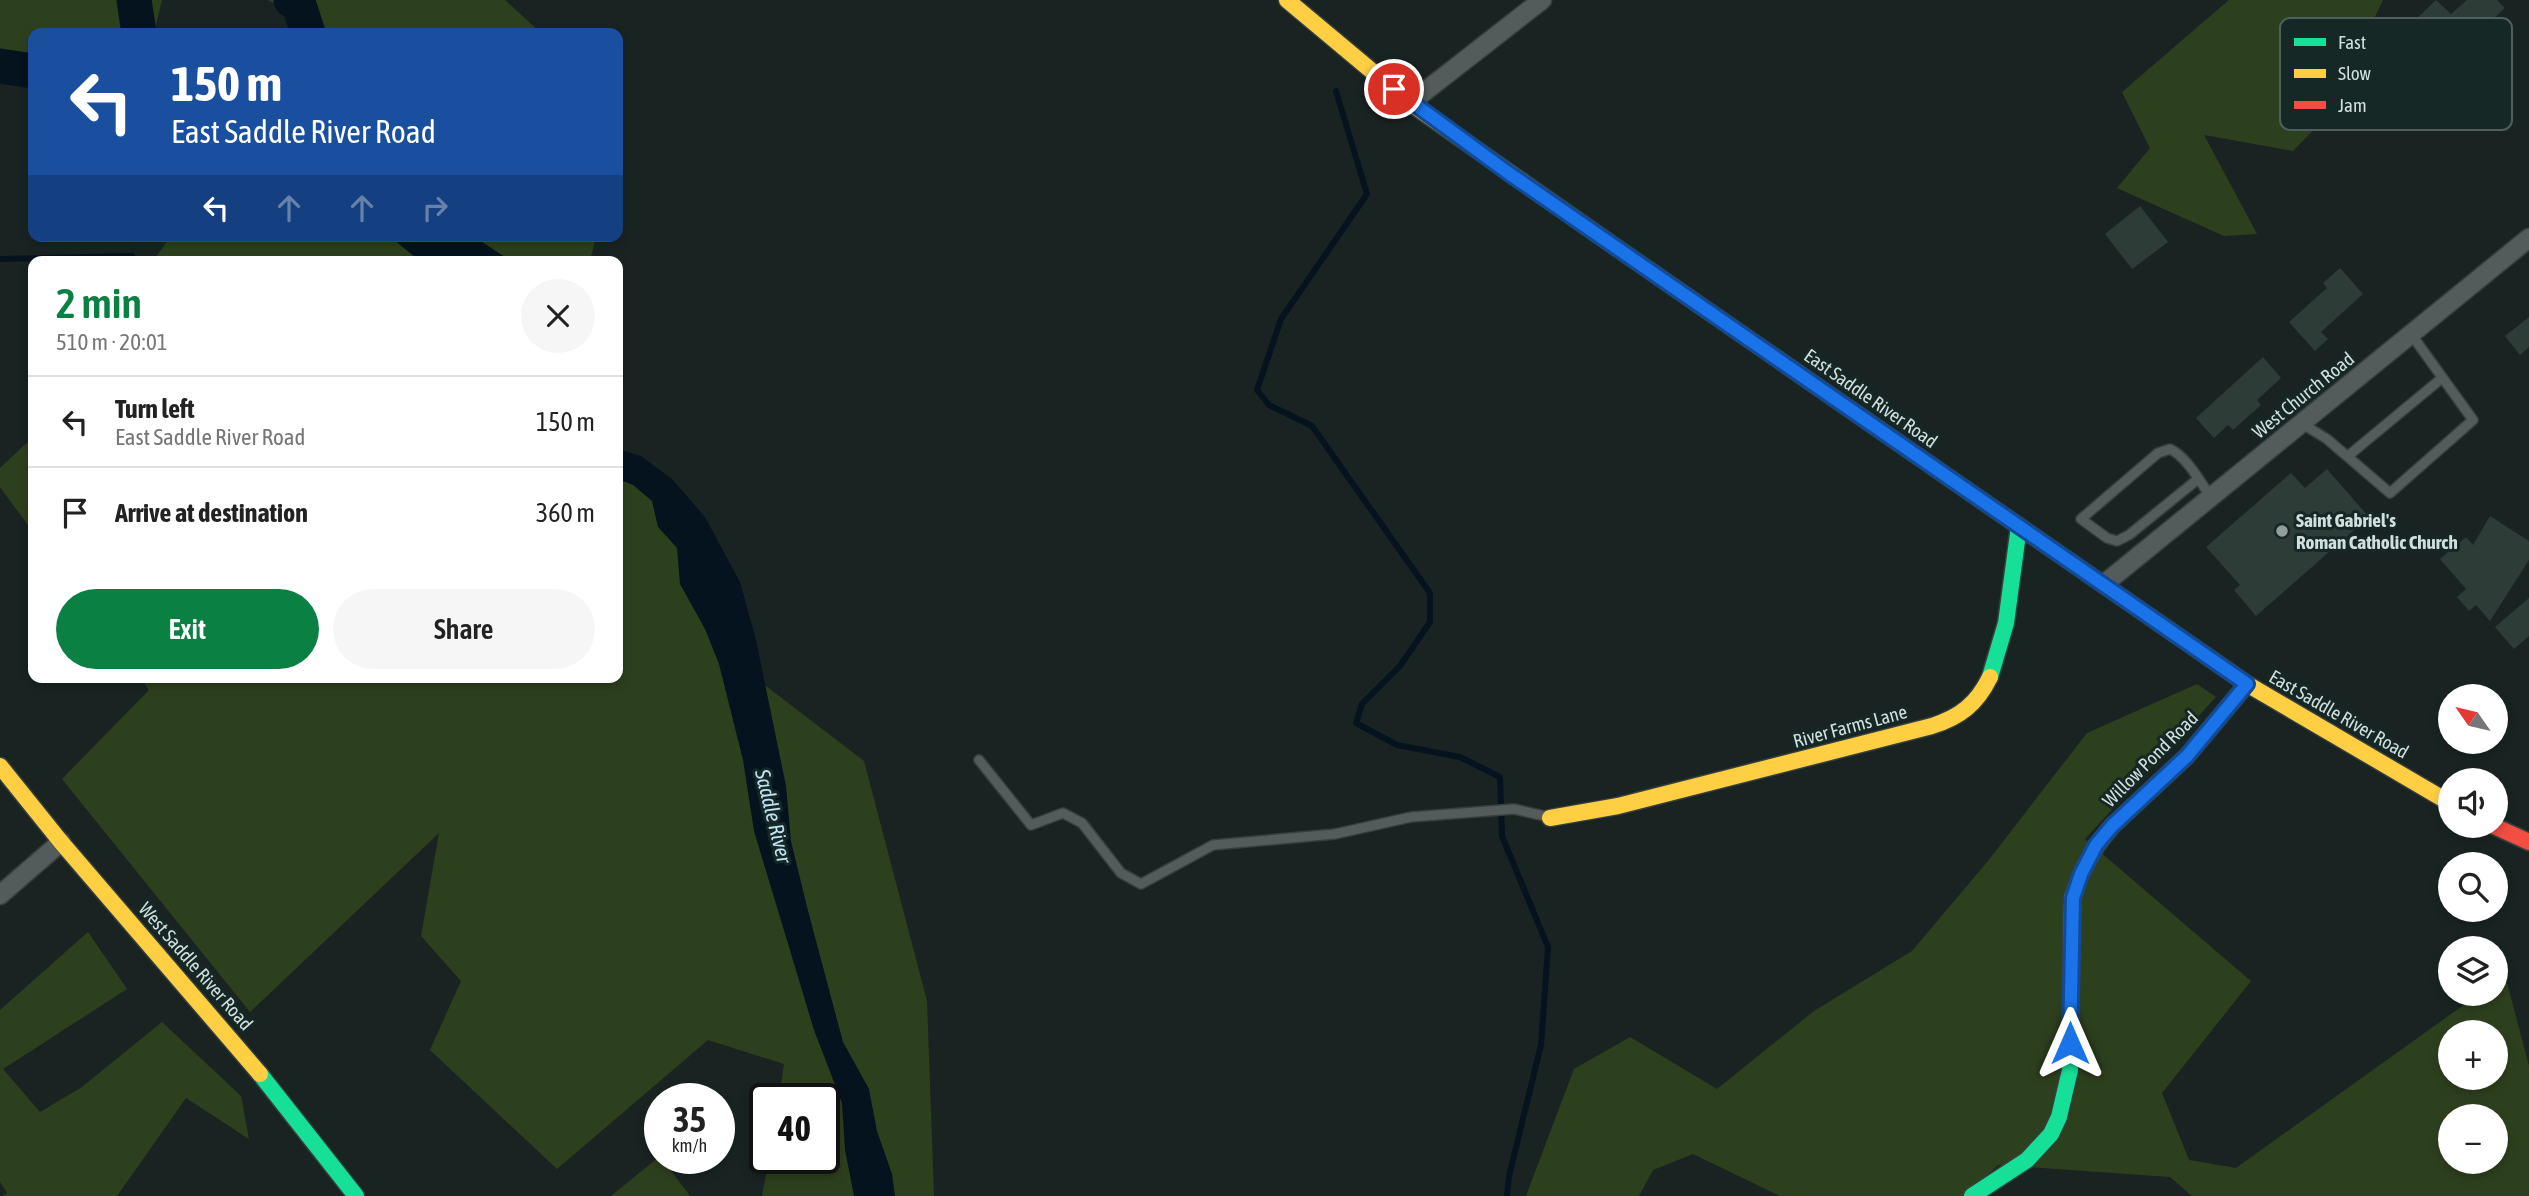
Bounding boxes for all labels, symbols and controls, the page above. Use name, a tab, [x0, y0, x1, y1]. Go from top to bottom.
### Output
legend	[2280, 18, 2512, 130]
text: Fast	[2338, 31, 2366, 53]
text: 150 m	[171, 55, 282, 111]
icon: left	[56, 56, 147, 147]
pin	[1364, 59, 1424, 119]
text: Slow	[2338, 62, 2372, 84]
icon: arrive	[1375, 70, 1413, 108]
text: Jam	[2338, 94, 2367, 116]
text: East Saddle River Road	[171, 113, 436, 150]
icon: left	[197, 189, 235, 227]
icon: ahead	[270, 189, 308, 227]
icon: ahead	[343, 189, 381, 227]
icon: right	[416, 189, 454, 227]
text: 2 min	[56, 279, 142, 327]
button: close	[521, 279, 595, 353]
text: 510 m · 20:01	[56, 329, 168, 355]
street label: East Saddle River Road	[1800, 344, 1942, 452]
street label: West Church Road	[2248, 347, 2358, 443]
text: Turn left	[115, 394, 195, 424]
icon: left	[56, 403, 94, 441]
text: 150 m	[536, 407, 595, 437]
text: East Saddle River Road	[115, 424, 305, 450]
icon: arrive	[56, 494, 94, 532]
text: Arrive at destination	[115, 498, 308, 528]
text: 360 m	[536, 498, 595, 528]
place label: Saint Gabriel's Roman Catholic Church	[2296, 509, 2458, 553]
marker: Saint Gabriel's Roman Catholic Church	[2274, 523, 2290, 539]
button: Exit	[56, 589, 319, 669]
button: Share	[333, 589, 595, 669]
street label: East Saddle River Road	[2265, 665, 2413, 763]
north arrow	[2438, 684, 2508, 754]
map controls	[2438, 684, 2508, 1174]
street label: River Farms Lane	[1791, 700, 1909, 752]
street label: Willow Pond Road	[2098, 707, 2202, 811]
water label: Saddle River	[751, 766, 797, 866]
button: sound	[2438, 768, 2508, 838]
button: search	[2438, 852, 2508, 922]
street label: West Saddle River Road	[135, 898, 257, 1034]
button: layers	[2438, 936, 2508, 1006]
position arrow	[2033, 1006, 2107, 1080]
button: +	[2438, 1020, 2508, 1090]
speed limit sign: 40	[749, 1083, 840, 1174]
text: 35	[673, 1099, 706, 1139]
button: −	[2438, 1104, 2508, 1174]
text: km/h	[672, 1135, 707, 1156]

